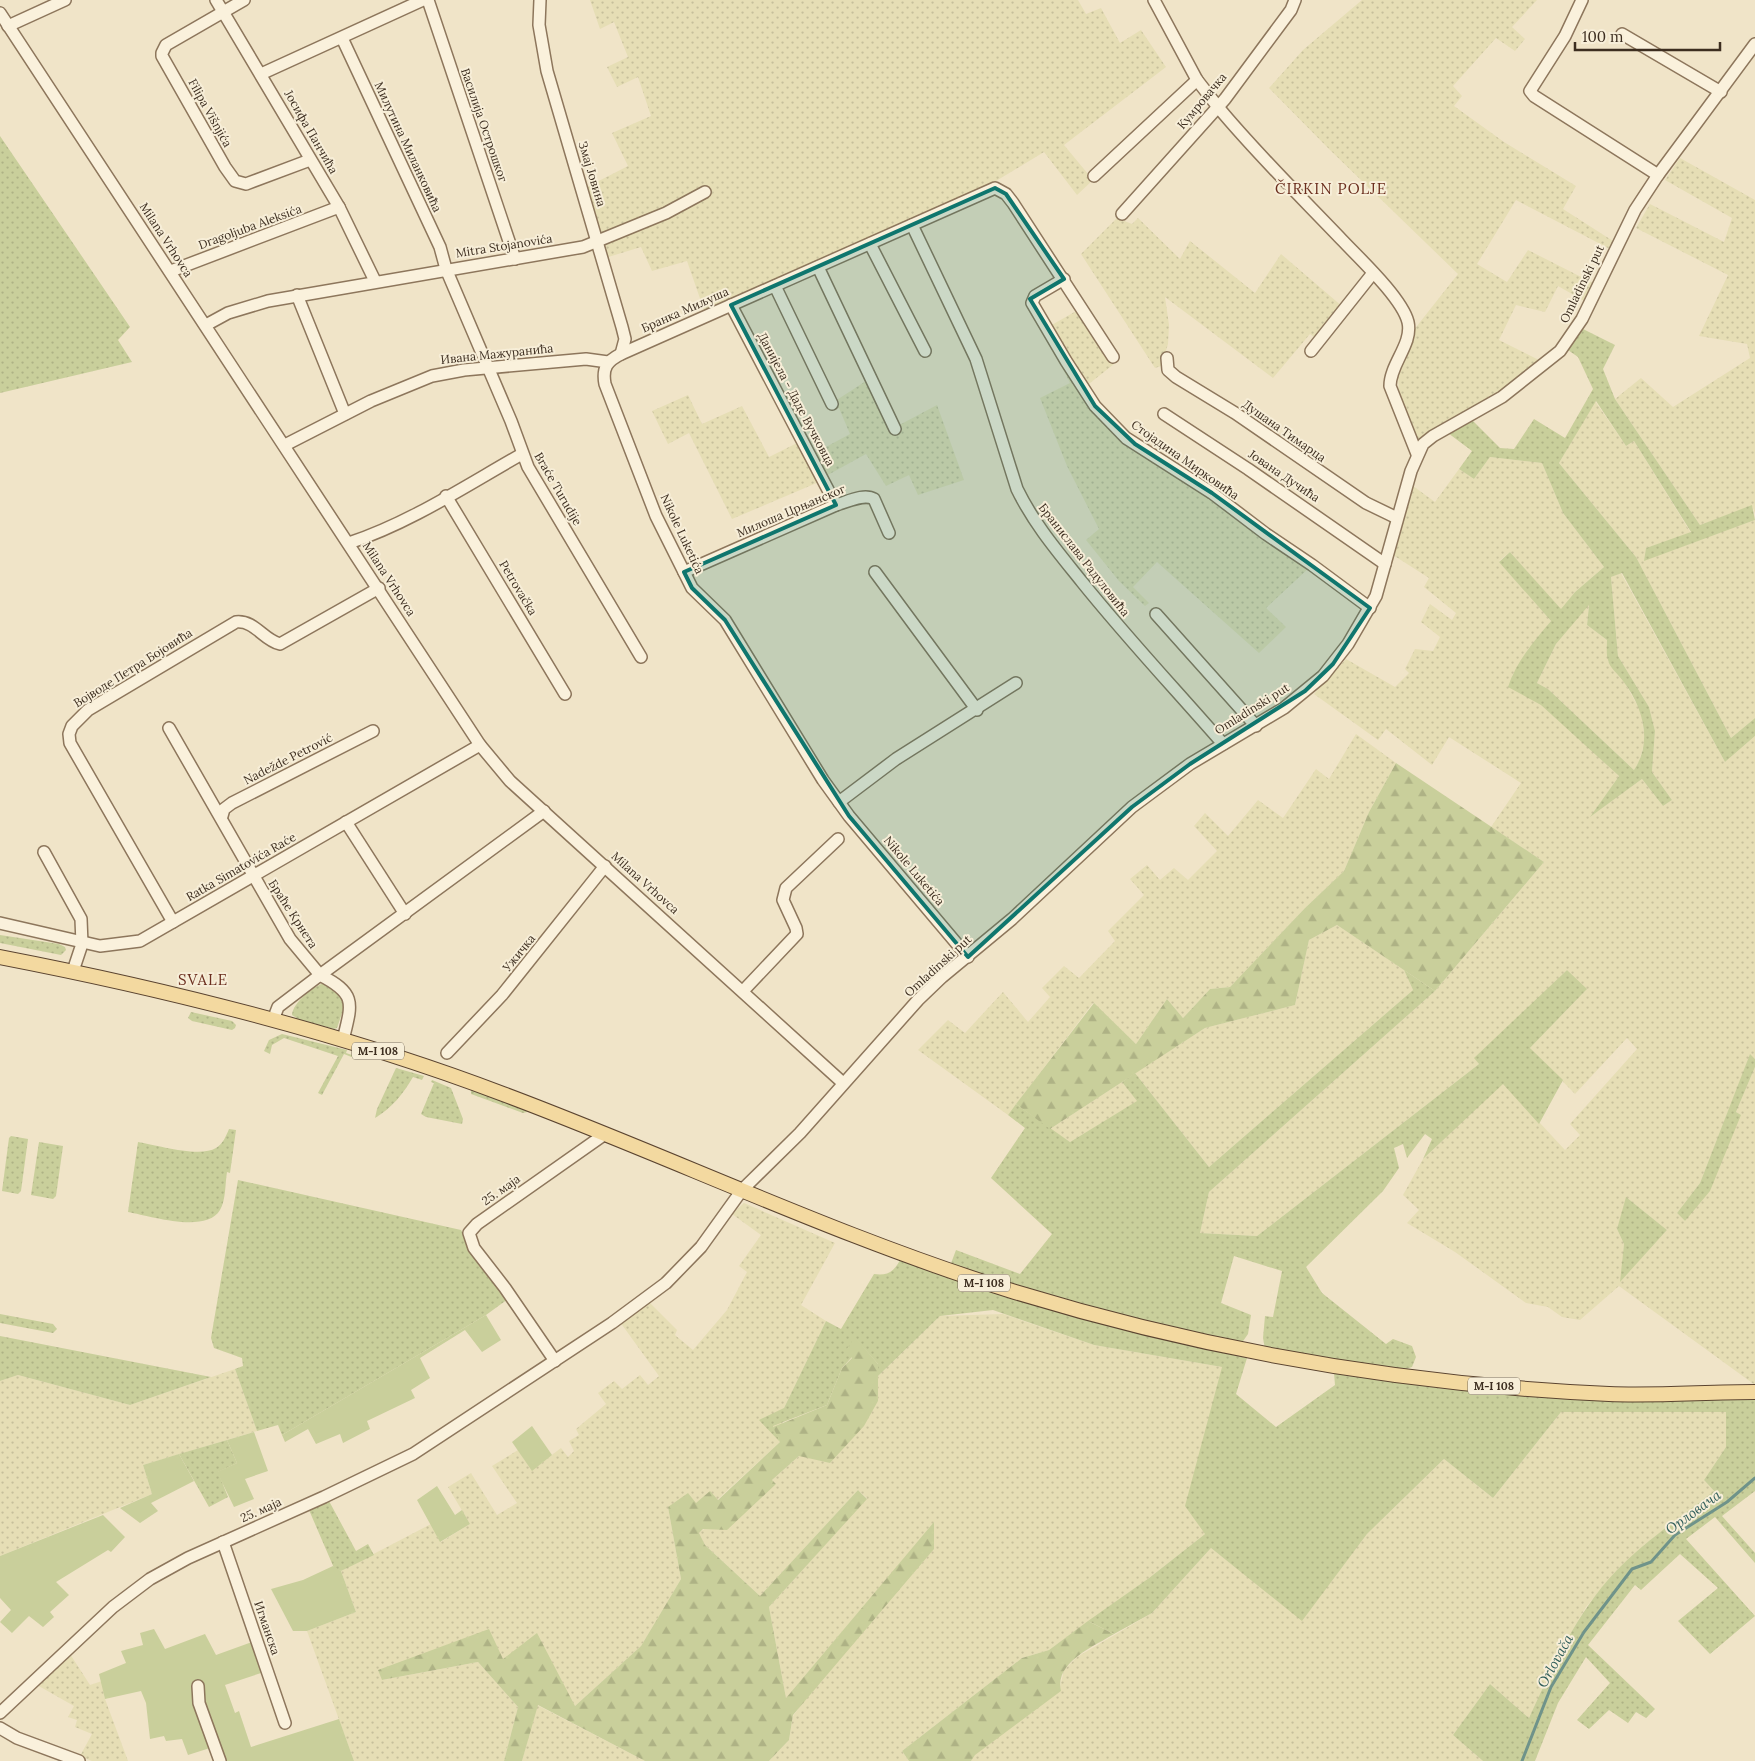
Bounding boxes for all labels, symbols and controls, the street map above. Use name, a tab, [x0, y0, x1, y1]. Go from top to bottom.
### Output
scale bar	[1575, 20, 1720, 52]
text: 100 m	[1582, 27, 1623, 46]
street label: Василија Острошког	[458, 66, 511, 184]
street label: Кумровачка	[1174, 69, 1230, 132]
street label: Filipa Višnjića	[185, 76, 235, 150]
street label: Милутина Миланковића	[372, 79, 445, 214]
street label: Јосифа Панчића	[281, 86, 342, 176]
street label: Змај Јовина	[575, 139, 610, 208]
district label: ČIRKIN POLJE	[1275, 179, 1387, 198]
street label: Milana Vrhovca	[137, 200, 196, 280]
street label: Dragoljuba Aleksića	[196, 201, 304, 252]
street label: Mitra Stojanovića	[455, 230, 553, 261]
street label: Omladinski put	[1556, 242, 1607, 325]
street label: Бранка Миљуша	[639, 284, 731, 336]
street label: Данијела - Даде Вучковца	[755, 329, 838, 468]
street label: Ивана Мажуранића	[440, 340, 554, 367]
street label: Душана Тимарца	[1240, 396, 1329, 465]
street label: Стојадина Мирковића	[1128, 417, 1242, 503]
street label: Јована Дучића	[1245, 446, 1323, 505]
street label: Braće Turudije	[531, 450, 586, 528]
street label: Милоша Црњанског	[734, 481, 848, 540]
street label: Nikole Luketića	[657, 492, 707, 576]
street label: Бранислава Радуловића	[1036, 500, 1133, 619]
street label: Milana Vrhovca	[360, 539, 419, 619]
street label: Petrovačka	[496, 558, 541, 618]
street label: Војводе Петра Бојовића	[71, 625, 195, 710]
street label: Omladinski put	[1212, 679, 1292, 737]
street label: Nadežde Petrović	[241, 730, 335, 787]
street label: Ratka Simatovića Raće	[183, 829, 299, 904]
street label: Nikole Luketića	[881, 833, 948, 909]
street label: Milana Vrhovca	[608, 848, 682, 917]
street label: Браће Крнета	[266, 876, 321, 951]
street label: Ужичка	[498, 931, 538, 975]
street label: Omladinski put	[901, 931, 975, 1000]
district label: SVALE	[178, 970, 228, 989]
road number: M-I 108	[352, 1042, 404, 1060]
street label: 25. маја	[479, 1171, 523, 1208]
road number: M-I 108	[958, 1275, 1010, 1292]
road number: M-I 108	[1468, 1378, 1520, 1394]
water label: Орловача	[1662, 1486, 1724, 1538]
street label: 25. маја	[238, 1494, 284, 1525]
street label: Игманска	[251, 1599, 284, 1657]
water label: Orlovača	[1533, 1631, 1577, 1691]

